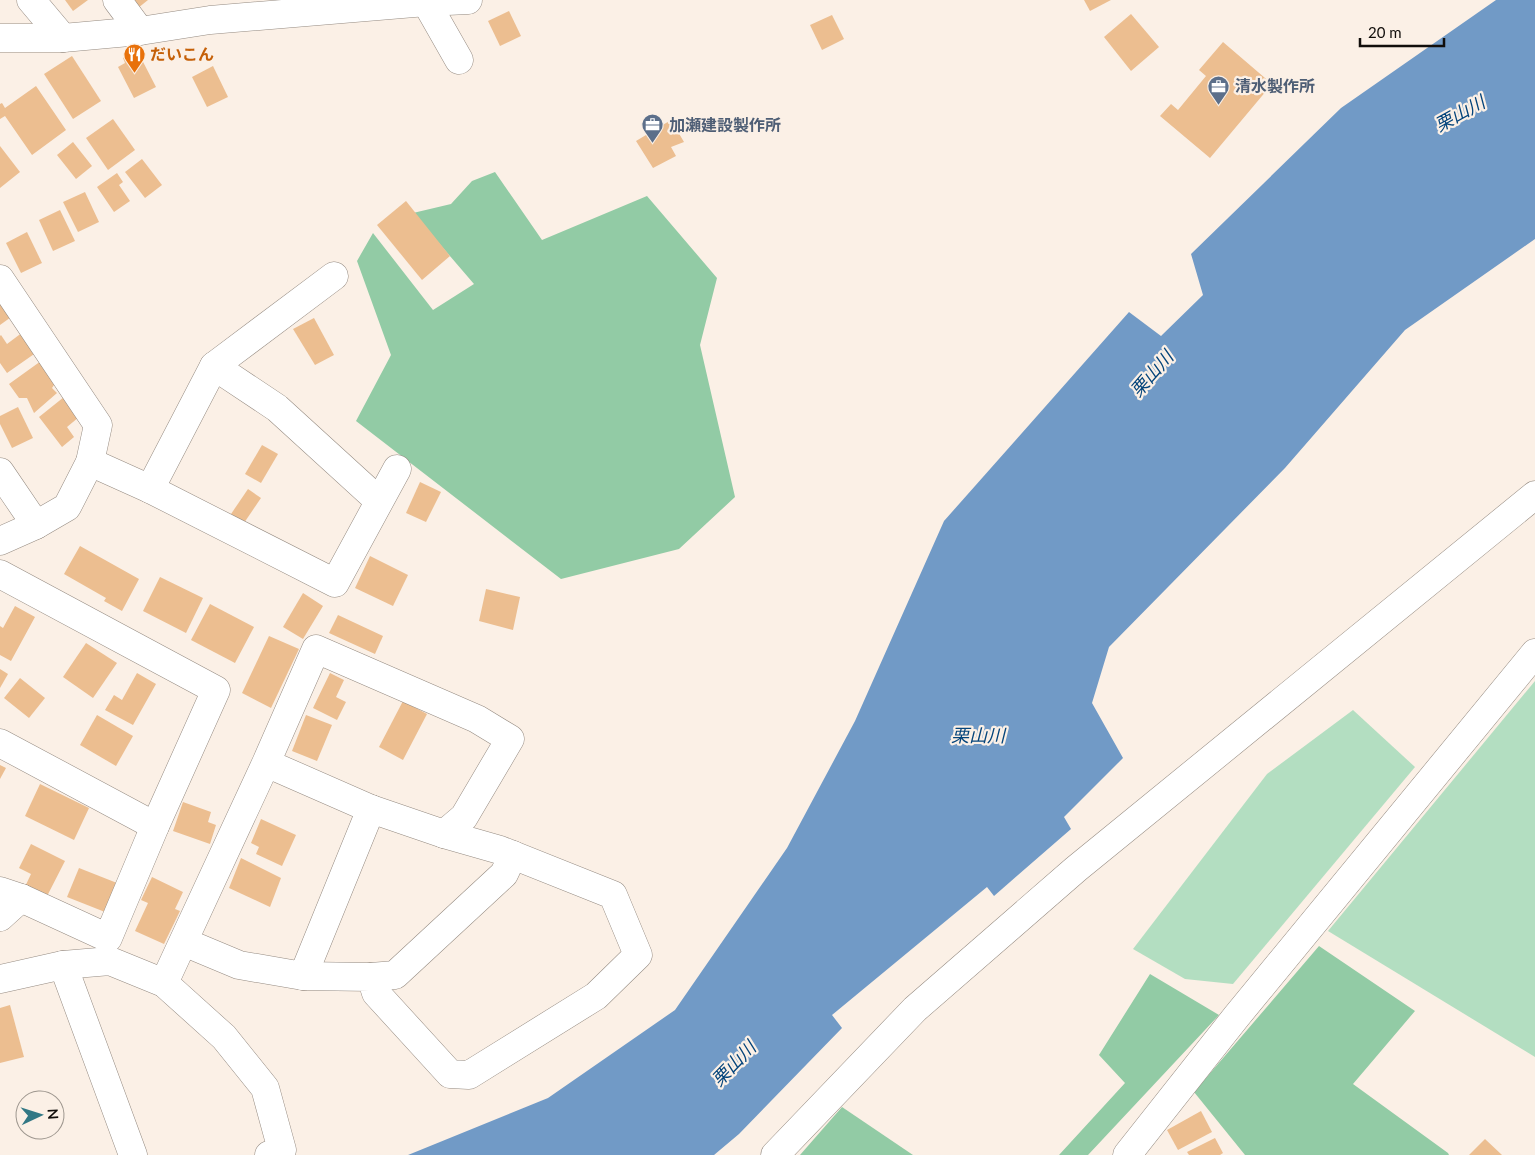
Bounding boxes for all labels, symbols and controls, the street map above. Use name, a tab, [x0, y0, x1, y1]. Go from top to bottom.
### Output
scale bar	[1360, 15, 1444, 47]
text: 20 m	[1368, 23, 1402, 41]
restaurant icon: だいこん	[122, 42, 146, 73]
place label: だいこん	[150, 44, 214, 63]
office icon: 清水製作所	[1207, 74, 1231, 105]
place label: 清水製作所	[1235, 76, 1315, 95]
water label: 栗山川	[1431, 89, 1490, 136]
office icon: 加瀬建設製作所	[641, 113, 665, 144]
place label: 加瀬建設製作所	[669, 115, 781, 134]
water label: 栗山川	[1125, 344, 1179, 401]
water label: 栗山川	[951, 724, 1007, 746]
water label: 栗山川	[707, 1035, 761, 1090]
north arrow	[15, 1090, 65, 1140]
text: N	[45, 1108, 62, 1120]

